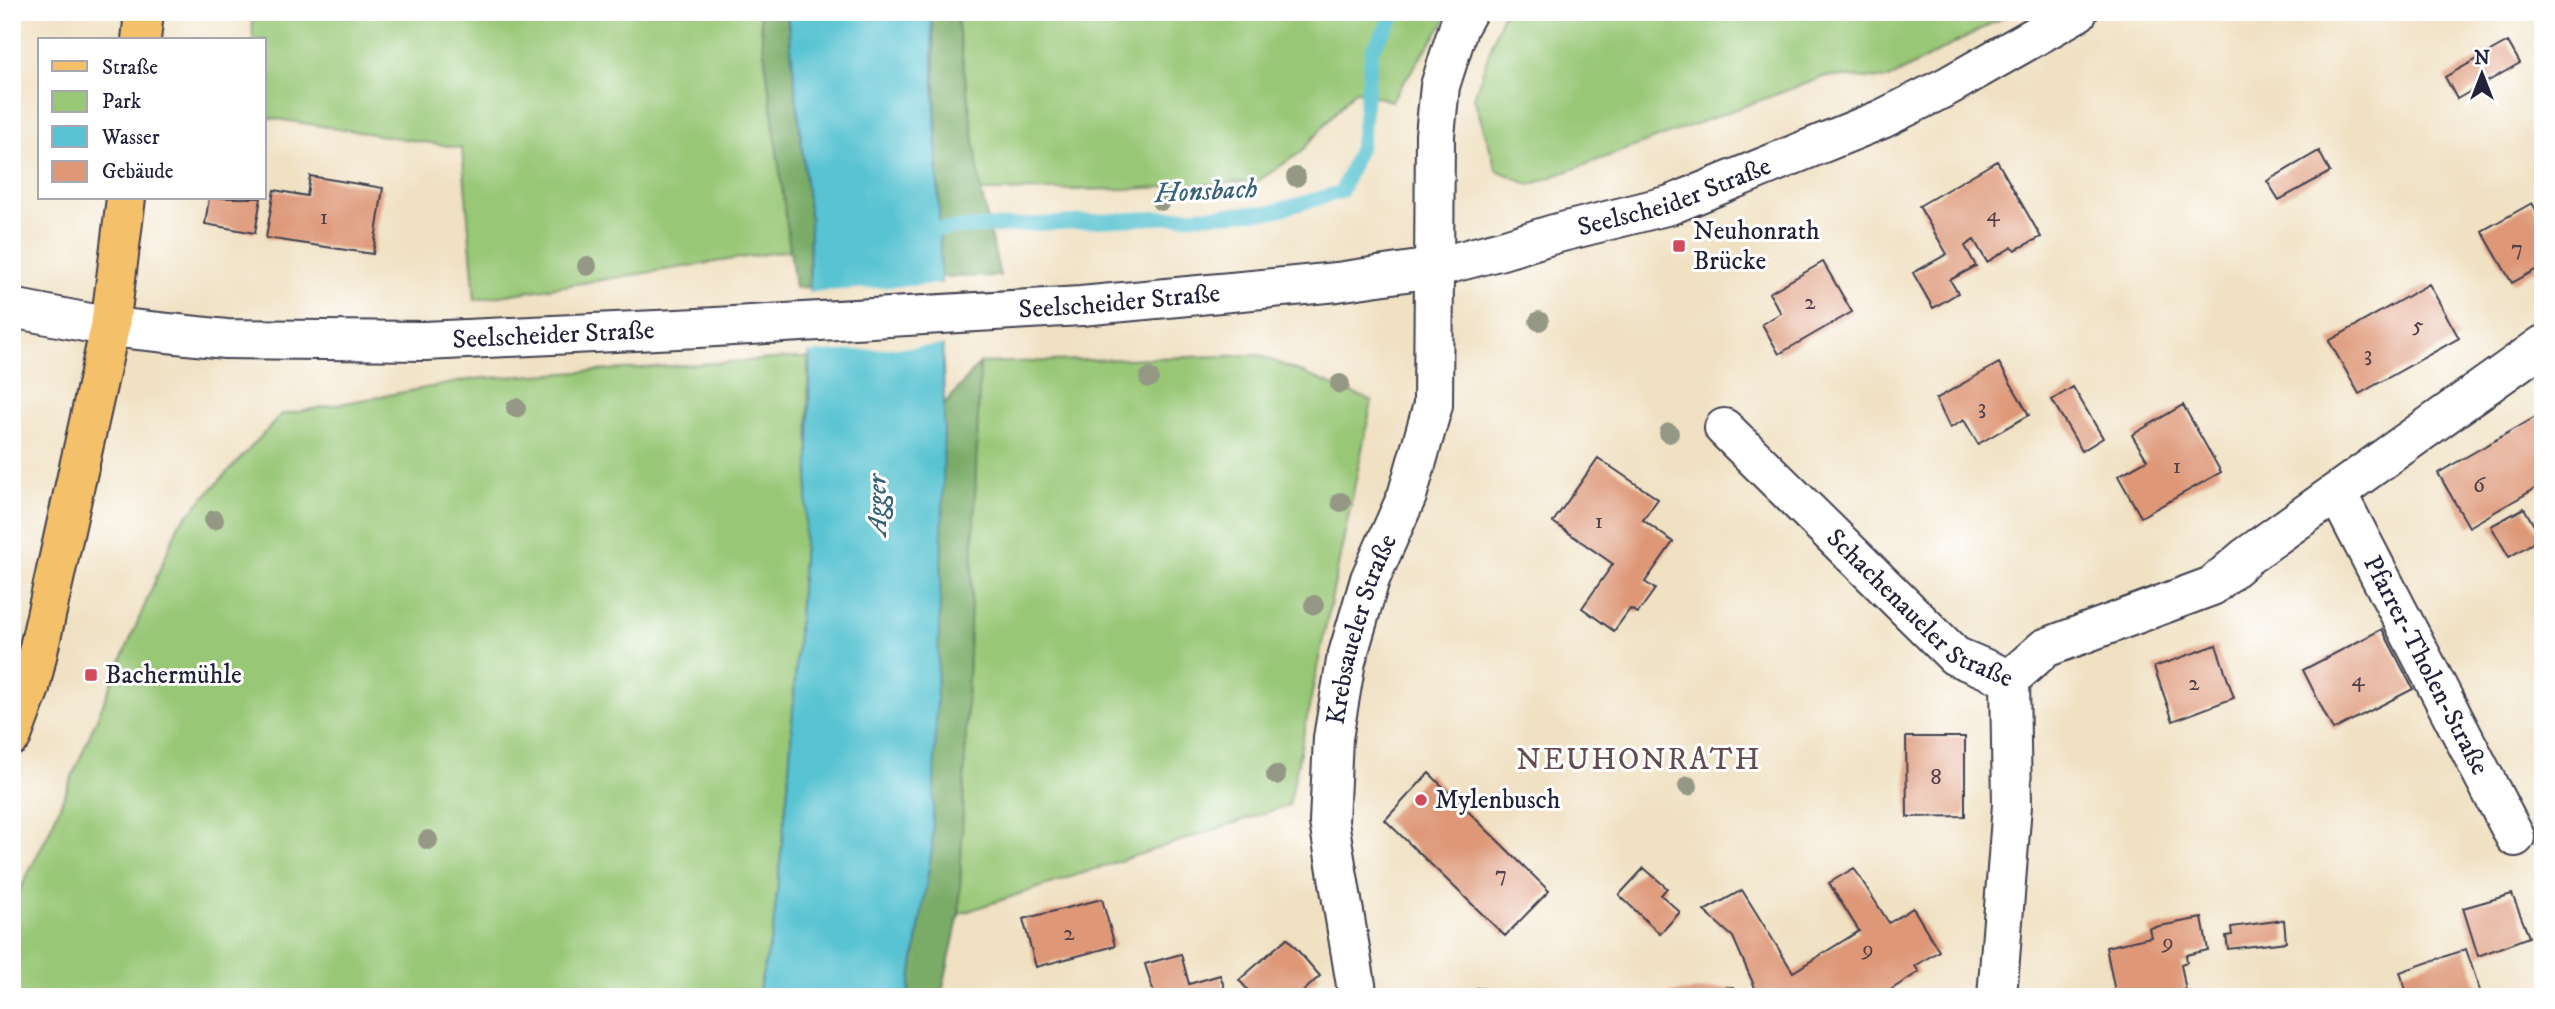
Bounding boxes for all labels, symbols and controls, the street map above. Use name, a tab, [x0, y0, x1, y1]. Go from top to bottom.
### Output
legend	[38, 38, 266, 200]
north arrow	[2446, 38, 2516, 108]
text: N	[2474, 47, 2490, 70]
text: Straße	[102, 55, 158, 81]
text: Park	[102, 89, 142, 115]
text: Wasser	[101, 125, 160, 151]
street label: Seelscheider Straße	[1574, 149, 1776, 244]
text: Gebäude	[102, 159, 174, 185]
water label: Honsbach	[1152, 171, 1259, 211]
house number: 4	[1986, 200, 2000, 229]
house number: 1	[320, 203, 328, 232]
place label: Neuhonrath Brücke	[1693, 215, 1820, 278]
house number: 7	[2511, 234, 2523, 263]
marker: Neuhonrath Brücke	[1671, 238, 1687, 254]
street label: Seelscheider Straße	[1018, 277, 1222, 326]
house number: 2	[1804, 288, 1816, 317]
house number: 5	[2412, 311, 2424, 340]
street label: Seelscheider Straße	[452, 314, 655, 356]
house number: 3	[2364, 340, 2372, 369]
house number: 3	[1978, 393, 1986, 422]
house number: 1	[2173, 452, 2181, 481]
house number: 6	[2473, 471, 2486, 500]
water label: Agger	[860, 473, 895, 538]
house number: 1	[1595, 507, 1603, 536]
street label: Schachenaueler Straße	[1819, 522, 2018, 695]
street label: Krebsaueler Straße	[1319, 529, 1404, 727]
street label: Pfarrer-Tholen-Straße	[2356, 550, 2497, 781]
place label: Bachermühle	[105, 659, 242, 692]
house number: 4	[2351, 665, 2365, 694]
marker: Bachermühle	[83, 667, 99, 683]
house number: 2	[2188, 669, 2200, 698]
district label: NEUHONRATH	[1516, 742, 1762, 779]
house number: 8	[1930, 763, 1942, 792]
place label: Mylenbusch	[1435, 784, 1561, 817]
marker: Mylenbusch	[1413, 792, 1429, 808]
house number: 7	[1495, 860, 1507, 889]
house number: 2	[1063, 919, 1075, 948]
house number: 9	[2161, 928, 2174, 957]
house number: 9	[1861, 935, 1874, 964]

